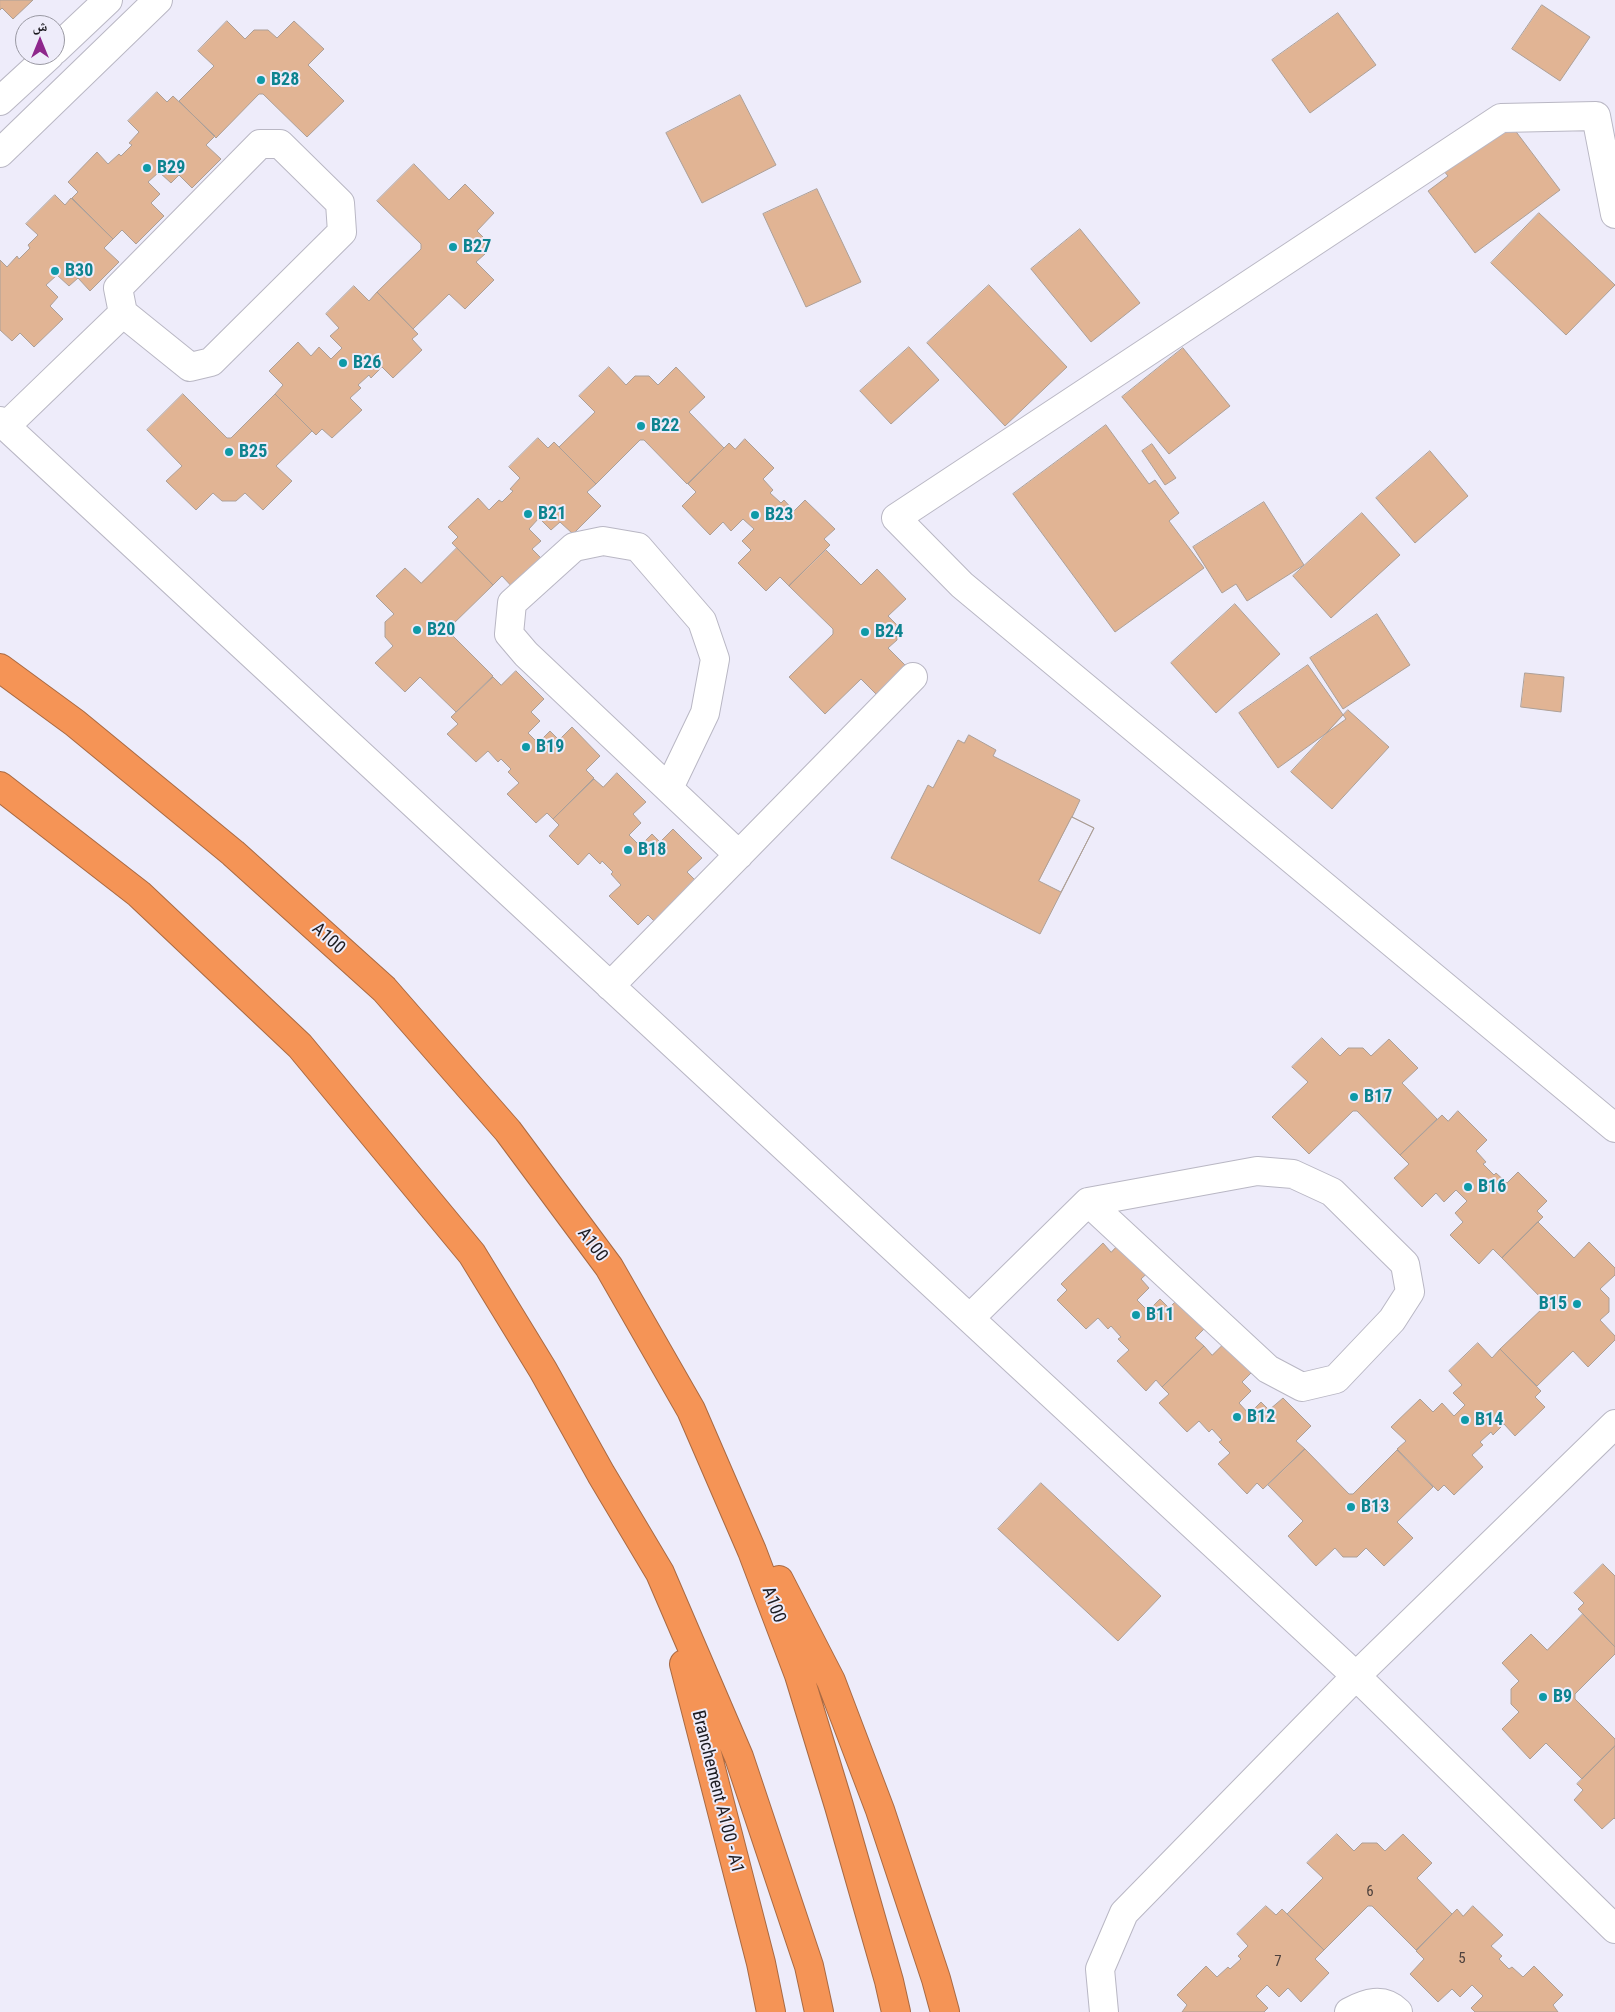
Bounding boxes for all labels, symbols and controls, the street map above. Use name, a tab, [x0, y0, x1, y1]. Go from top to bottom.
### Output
north arrow	[15, 15, 65, 65]
text: ش	[33, 18, 47, 34]
place label: B28	[271, 69, 299, 91]
marker: B28	[255, 74, 267, 86]
place label: B29	[157, 157, 185, 179]
marker: B29	[141, 162, 153, 174]
place label: B27	[463, 236, 491, 258]
marker: B27	[447, 241, 459, 253]
place label: B30	[65, 260, 93, 282]
marker: B30	[49, 265, 61, 277]
place label: B26	[353, 352, 381, 374]
marker: B26	[337, 357, 349, 369]
place label: B22	[651, 415, 679, 437]
marker: B22	[635, 420, 647, 432]
place label: B25	[239, 441, 267, 463]
marker: B25	[223, 446, 235, 458]
place label: B21	[538, 503, 566, 525]
place label: B23	[765, 504, 793, 526]
marker: B21	[522, 508, 534, 520]
marker: B23	[749, 509, 761, 521]
place label: B20	[427, 619, 455, 641]
place label: B24	[875, 621, 903, 643]
marker: B20	[411, 624, 423, 636]
marker: B24	[859, 626, 871, 638]
place label: B19	[536, 736, 564, 758]
marker: B19	[520, 741, 532, 753]
place label: B18	[638, 839, 666, 861]
marker: B18	[622, 844, 634, 856]
street label: A100	[307, 919, 349, 959]
place label: B17	[1364, 1086, 1392, 1108]
marker: B17	[1348, 1091, 1360, 1103]
place label: B16	[1478, 1176, 1506, 1198]
marker: B16	[1462, 1181, 1474, 1193]
street label: A100	[572, 1224, 612, 1266]
place label: B15	[1539, 1293, 1567, 1315]
marker: B15	[1571, 1298, 1583, 1310]
place label: B11	[1146, 1304, 1174, 1326]
marker: B11	[1130, 1309, 1142, 1321]
place label: B12	[1247, 1406, 1275, 1428]
place label: B14	[1475, 1409, 1503, 1431]
marker: B12	[1231, 1411, 1243, 1423]
marker: B14	[1459, 1414, 1471, 1426]
place label: B13	[1361, 1496, 1389, 1518]
marker: B13	[1345, 1501, 1357, 1513]
street label: A100	[756, 1584, 790, 1626]
place label: B9	[1553, 1686, 1572, 1708]
marker: B9	[1537, 1691, 1549, 1703]
street label: Branchement A100 - A1	[686, 1708, 748, 1876]
house number: 6	[1366, 1883, 1374, 1901]
house number: 5	[1458, 1950, 1466, 1968]
house number: 7	[1274, 1953, 1282, 1971]

